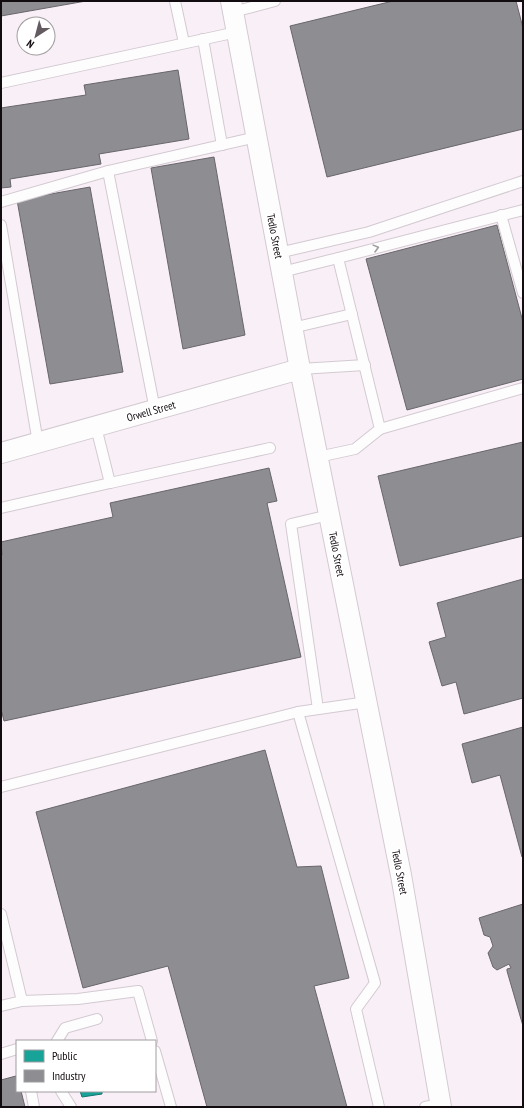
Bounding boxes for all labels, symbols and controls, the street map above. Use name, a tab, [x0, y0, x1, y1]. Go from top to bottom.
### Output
north arrow	[16, 16, 56, 56]
text: N	[24, 37, 37, 52]
street label: Tedlo Street	[264, 212, 286, 260]
one-way arrow	[372, 245, 379, 253]
street label: Orwell Street	[125, 397, 177, 425]
street label: Tedlo Street	[326, 530, 348, 578]
street label: Tedlo Street	[389, 848, 411, 896]
legend	[16, 1040, 156, 1092]
text: Public	[52, 1048, 78, 1063]
text: Industry	[52, 1068, 86, 1083]

